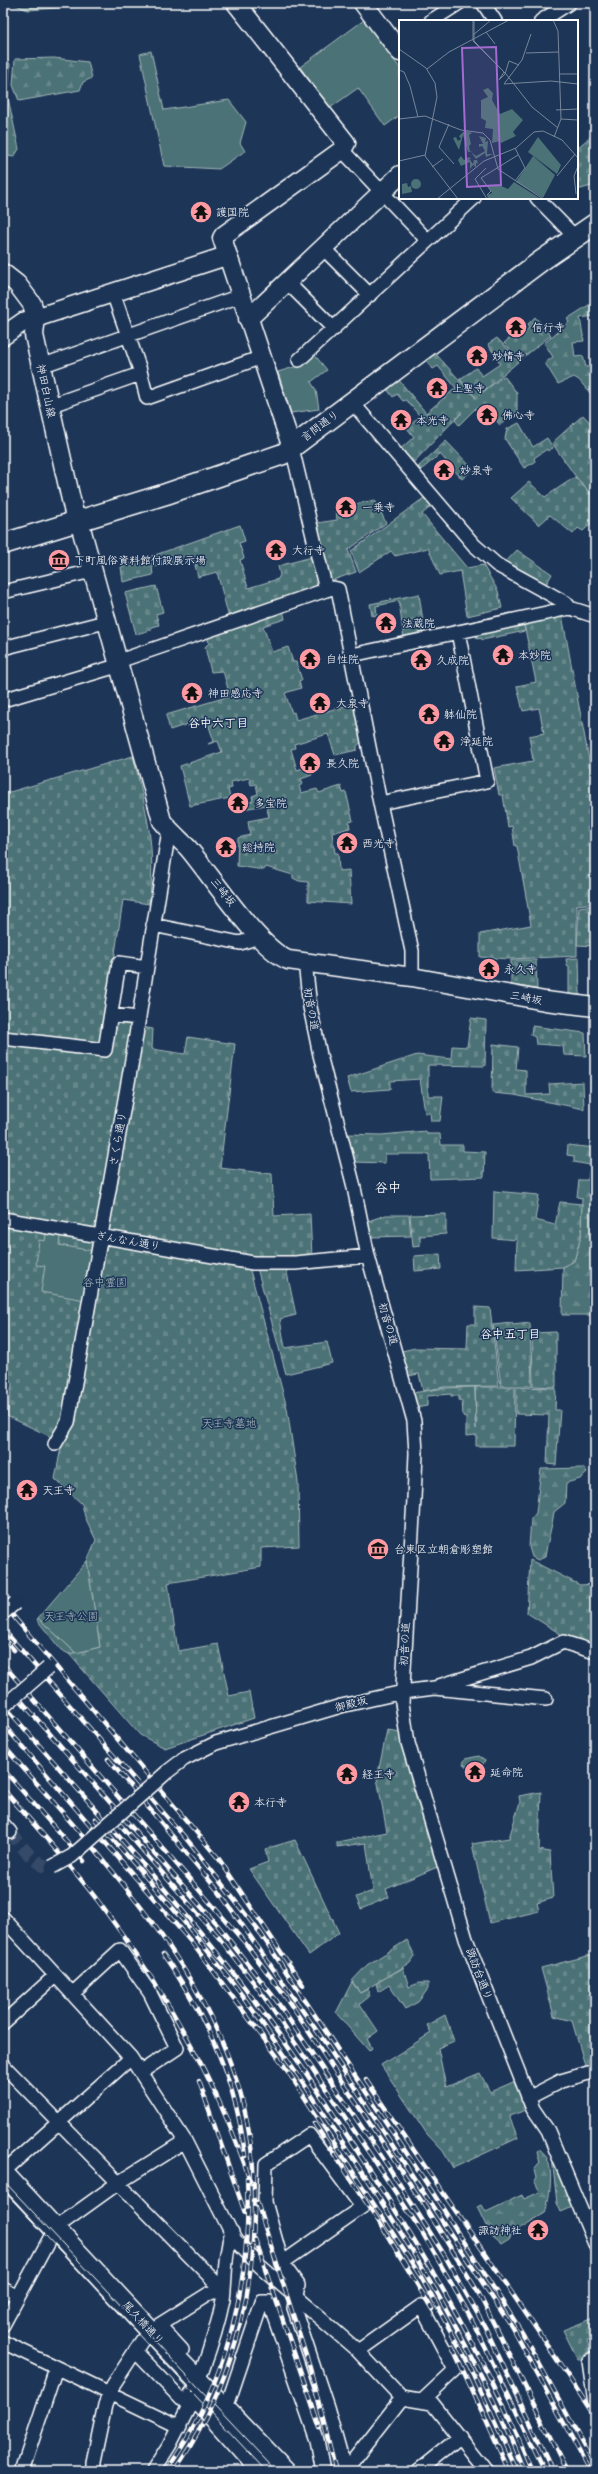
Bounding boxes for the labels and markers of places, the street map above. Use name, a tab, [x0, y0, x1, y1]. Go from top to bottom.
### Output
temple icon: 護国院	[188, 199, 214, 225]
place label: 護国院	[216, 206, 249, 219]
temple icon: 信行寺	[503, 314, 529, 340]
place label: 信行寺	[532, 321, 565, 334]
temple icon: 妙情寺	[464, 343, 490, 369]
place label: 妙情寺	[492, 350, 525, 363]
temple icon: 上聖寺	[424, 375, 450, 401]
place label: 上聖寺	[452, 382, 485, 395]
temple icon: 佛心寺	[474, 402, 500, 428]
temple icon: 本光寺	[388, 407, 414, 433]
place label: 佛心寺	[502, 409, 535, 422]
place label: 本光寺	[416, 414, 449, 427]
temple icon: 妙泉寺	[431, 457, 457, 483]
place label: 妙泉寺	[460, 464, 493, 477]
temple icon: 一乗寺	[333, 494, 359, 520]
place label: 一乗寺	[362, 501, 395, 514]
temple icon: 大行寺	[263, 537, 289, 563]
place label: 大行寺	[292, 544, 325, 557]
museum icon: 下町風俗資料館付設展示場	[46, 547, 72, 573]
place label: 下町風俗資料館付設展示場	[74, 554, 206, 567]
temple icon: 法蔵院	[373, 610, 399, 636]
place label: 法蔵院	[402, 617, 435, 630]
temple icon: 本妙院	[490, 642, 516, 668]
temple icon: 自性院	[297, 646, 323, 672]
temple icon: 久成院	[408, 647, 434, 673]
place label: 本妙院	[518, 649, 551, 662]
place label: 自性院	[326, 653, 359, 666]
place label: 久成院	[436, 654, 469, 667]
temple icon: 神田感応寺	[179, 680, 205, 706]
place label: 神田感応寺	[208, 687, 263, 700]
temple icon: 大泉寺	[307, 690, 333, 716]
place label: 大泉寺	[336, 697, 369, 710]
temple icon: 躰仙院	[416, 701, 442, 727]
place label: 躰仙院	[444, 708, 477, 721]
temple icon: 浄延院	[431, 728, 457, 754]
place label: 浄延院	[460, 735, 493, 748]
temple icon: 長久院	[297, 750, 323, 776]
place label: 長久院	[326, 757, 359, 770]
temple icon: 多宝院	[225, 790, 251, 816]
place label: 多宝院	[254, 797, 287, 810]
temple icon: 西光寺	[334, 830, 360, 856]
temple icon: 総持院	[213, 834, 239, 860]
place label: 西光寺	[362, 837, 395, 850]
place label: 総持院	[242, 841, 275, 854]
temple icon: 永久寺	[476, 956, 502, 982]
place label: 永久寺	[504, 963, 537, 976]
temple icon: 天王寺	[14, 1477, 40, 1503]
place label: 天王寺	[42, 1484, 75, 1497]
museum icon: 台東区立朝倉彫塑館	[365, 1536, 391, 1562]
place label: 台東区立朝倉彫塑館	[394, 1543, 493, 1556]
temple icon: 延命院	[462, 1759, 488, 1785]
temple icon: 経王寺	[334, 1761, 360, 1787]
place label: 延命院	[490, 1766, 523, 1779]
place label: 経王寺	[362, 1768, 395, 1781]
temple icon: 本行寺	[226, 1789, 252, 1815]
place label: 本行寺	[254, 1796, 287, 1809]
temple icon: 諏訪神社	[525, 2217, 551, 2243]
place label: 諏訪神社	[478, 2224, 522, 2237]

